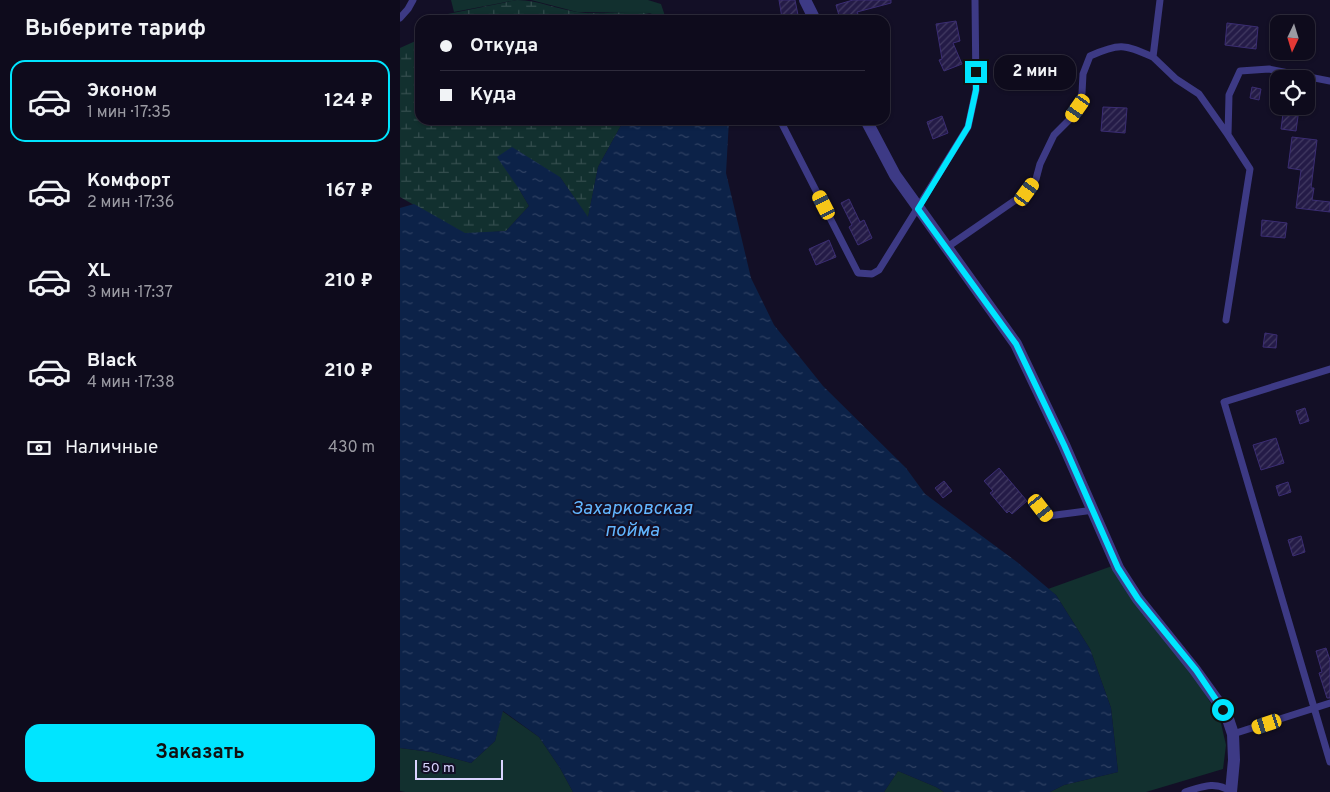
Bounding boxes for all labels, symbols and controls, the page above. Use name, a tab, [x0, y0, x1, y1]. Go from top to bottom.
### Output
north arrow	[1270, 15, 1315, 60]
map controls	[1270, 15, 1315, 115]
text: Выберите тариф	[25, 16, 206, 43]
text: Откуда	[470, 34, 538, 58]
callout: 2 мин	[994, 54, 1076, 90]
route end	[965, 61, 987, 83]
text: 2 мин	[1013, 62, 1057, 82]
button: locate	[1270, 70, 1315, 115]
icon: car	[27, 79, 72, 124]
text: Эконом	[87, 79, 157, 103]
text: Куда	[470, 83, 516, 107]
text: 124 ₽	[324, 89, 373, 113]
car	[1063, 91, 1092, 125]
text: 1 мин · 17:35	[87, 103, 171, 123]
icon: car	[27, 169, 72, 214]
text: Комфорт	[87, 169, 170, 193]
car	[1012, 175, 1041, 209]
text: 167 ₽	[326, 179, 373, 203]
car	[810, 188, 837, 222]
text: 2 мин · 17:36	[87, 193, 174, 213]
icon: car	[27, 259, 72, 304]
text: XL	[87, 259, 110, 283]
text: 210 ₽	[324, 269, 373, 293]
text: 3 мин · 17:37	[87, 283, 173, 303]
icon: car	[27, 349, 72, 394]
text: Black	[87, 349, 137, 373]
text: 210 ₽	[324, 359, 373, 383]
text: 4 мин · 17:38	[87, 373, 175, 393]
icon: cash	[25, 434, 53, 462]
text: Наличные	[65, 436, 158, 460]
text: 430 m	[328, 438, 375, 458]
car	[1025, 492, 1056, 524]
water label: Захарковская пойма	[572, 497, 693, 543]
route start	[1212, 699, 1234, 721]
car	[1250, 712, 1283, 736]
button: Заказать	[25, 724, 375, 782]
scale bar	[415, 757, 502, 780]
text: 50 m	[422, 760, 455, 777]

